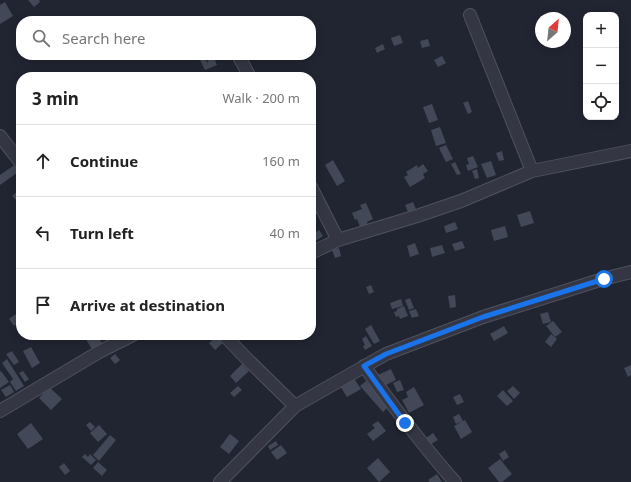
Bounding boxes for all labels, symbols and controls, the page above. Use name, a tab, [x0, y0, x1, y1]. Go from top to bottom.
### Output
north arrow	[535, 12, 571, 48]
map controls	[583, 12, 619, 120]
button: +	[583, 12, 619, 48]
search box	[16, 16, 316, 60]
icon: search	[30, 27, 52, 49]
text: Search here	[62, 28, 145, 48]
button: −	[583, 48, 619, 84]
button: locate	[583, 84, 619, 120]
text: 3 min	[32, 87, 79, 110]
text: Walk · 200 m	[222, 89, 300, 107]
icon: ahead	[32, 150, 54, 172]
text: Continue	[70, 151, 138, 171]
text: 160 m	[262, 152, 300, 170]
icon: left	[32, 222, 54, 244]
text: Turn left	[70, 223, 134, 243]
text: 40 m	[270, 224, 300, 242]
route start	[595, 270, 613, 288]
icon: arrive	[32, 294, 54, 316]
text: Arrive at destination	[70, 295, 225, 315]
route end	[396, 414, 414, 432]

